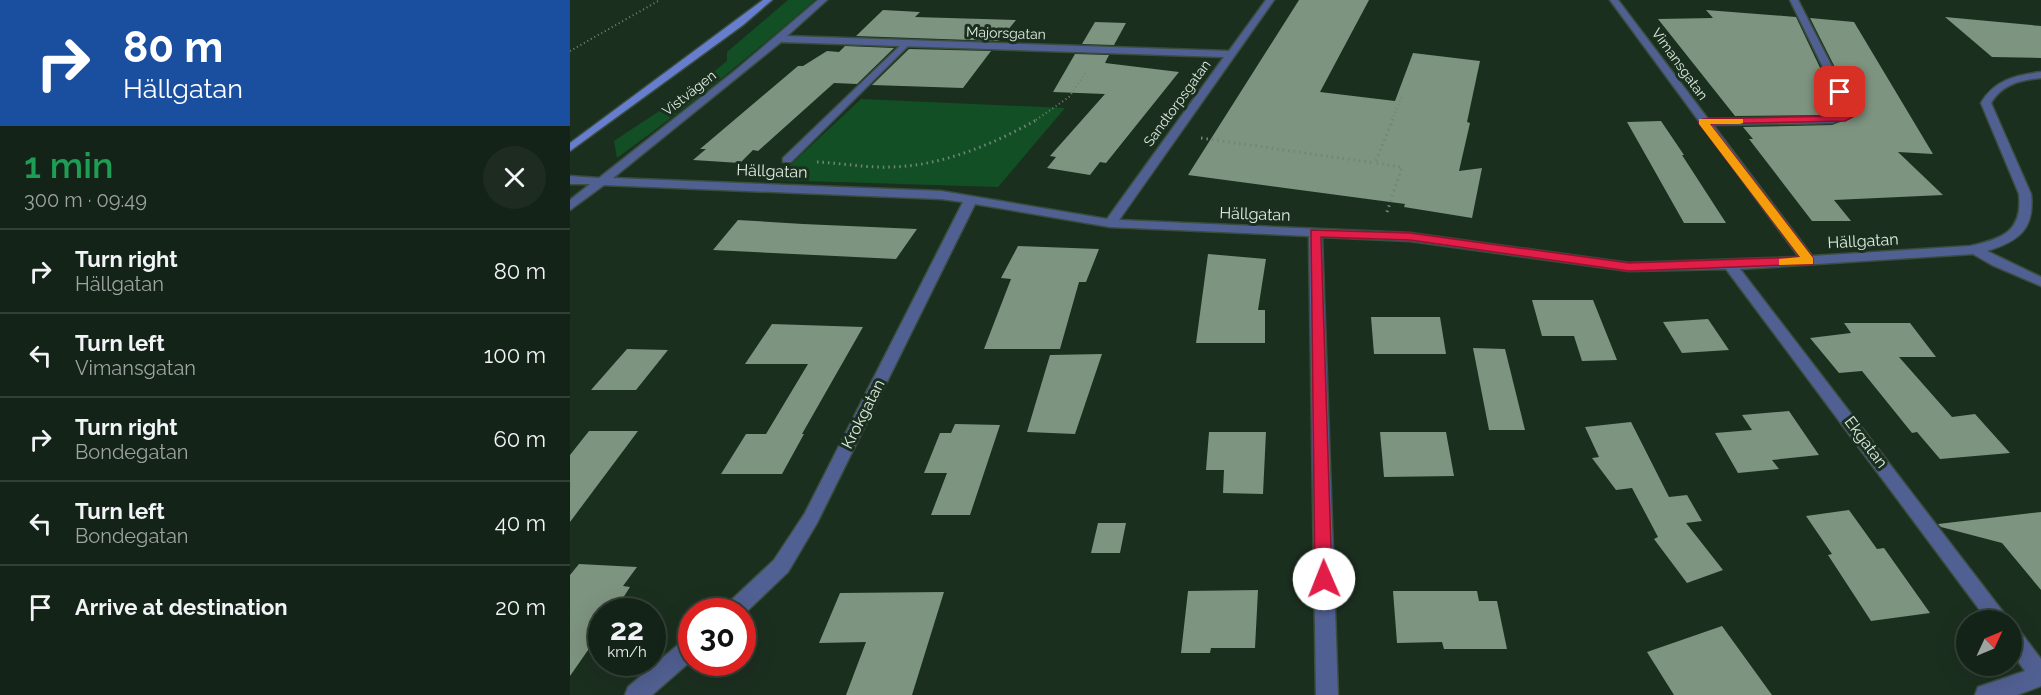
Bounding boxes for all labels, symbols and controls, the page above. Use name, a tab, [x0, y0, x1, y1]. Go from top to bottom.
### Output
text: 80 m	[123, 23, 223, 72]
icon: right	[24, 24, 102, 102]
street label: Majorsgatan	[966, 24, 1046, 42]
street label: Vimansgatan	[1649, 25, 1711, 103]
street label: Sandtorpsgatan	[1140, 57, 1214, 149]
pin	[1814, 66, 1865, 117]
street label: Vistvägen	[659, 67, 719, 119]
text: Hällgatan	[123, 73, 243, 104]
icon: arrive	[1823, 75, 1856, 108]
text: 1 min	[24, 144, 113, 186]
button: close	[483, 146, 546, 209]
street label: Hällgatan	[736, 160, 808, 182]
text: 300 m · 09:49	[24, 188, 147, 212]
street label: Hällgatan	[1219, 203, 1291, 225]
street label: Hällgatan	[1827, 230, 1899, 252]
text: Turn right	[75, 246, 178, 272]
icon: right	[24, 255, 57, 288]
text: 80 m	[494, 258, 546, 284]
text: Hällgatan	[75, 272, 164, 296]
text: Turn left	[75, 330, 165, 356]
icon: left	[24, 339, 57, 372]
text: 100 m	[484, 342, 546, 368]
text: Vimansgatan	[75, 356, 196, 380]
street label: Krokgatan	[837, 376, 889, 452]
street label: Ekgatan	[1840, 412, 1892, 472]
text: Turn right	[75, 414, 178, 440]
icon: right	[24, 423, 57, 456]
text: 60 m	[493, 426, 546, 452]
text: Bondegatan	[75, 440, 189, 464]
text: Turn left	[75, 498, 165, 524]
icon: left	[24, 507, 57, 540]
text: 40 m	[495, 510, 546, 536]
text: Bondegatan	[75, 524, 189, 548]
position arrow	[1292, 547, 1356, 611]
icon: arrive	[24, 591, 57, 624]
text: Arrive at destination	[75, 594, 288, 620]
text: 20 m	[495, 594, 546, 620]
speed limit sign: 30	[678, 598, 756, 676]
north arrow	[1956, 610, 2022, 676]
map controls	[1956, 610, 2022, 676]
text: 22	[610, 612, 644, 647]
text: km/h	[607, 643, 647, 661]

